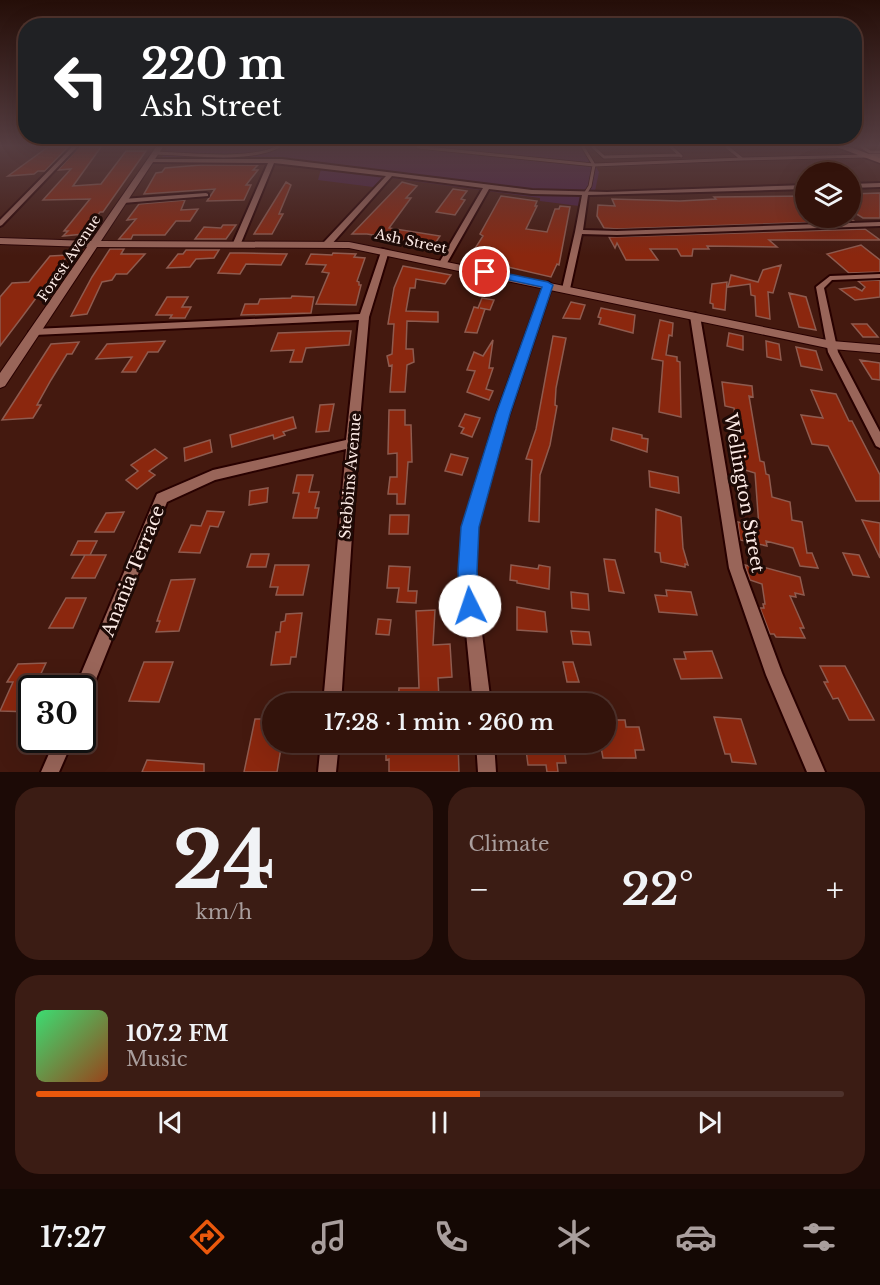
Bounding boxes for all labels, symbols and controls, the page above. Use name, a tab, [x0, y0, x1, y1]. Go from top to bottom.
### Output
text: 220 m	[141, 38, 285, 90]
icon: left	[42, 42, 120, 120]
text: Ash Street	[141, 90, 282, 123]
map controls	[795, 162, 861, 228]
button: layers	[795, 162, 861, 228]
street label: Forest Avenue	[33, 211, 105, 305]
street label: Ash Street	[372, 224, 449, 258]
pin	[459, 246, 510, 297]
icon: arrive	[468, 255, 501, 288]
street label: Wellington Street	[719, 411, 769, 575]
street label: Stebbins Avenue	[335, 412, 365, 540]
street label: Anania Terrace	[96, 502, 169, 641]
position arrow	[438, 574, 502, 638]
speed limit sign: 30	[18, 675, 96, 753]
text: 17:28 · 1 min · 260 m	[324, 709, 554, 736]
text: 24	[172, 812, 275, 909]
text: Climate	[469, 832, 549, 856]
text: 22°	[621, 861, 694, 917]
text: −	[469, 869, 489, 910]
text: +	[826, 869, 844, 910]
text: km/h	[195, 900, 252, 924]
text: 107.2 FM	[126, 1020, 229, 1047]
text: Music	[126, 1047, 187, 1071]
icon: previous	[154, 1106, 187, 1139]
icon: pause	[423, 1106, 456, 1139]
icon: next	[693, 1106, 726, 1139]
icon: directions	[186, 1216, 228, 1258]
icon: music	[308, 1216, 350, 1258]
icon: phone	[430, 1216, 472, 1258]
icon: climate	[553, 1216, 595, 1258]
icon: car	[675, 1216, 717, 1258]
icon: filters	[798, 1216, 840, 1258]
text: 17:27	[40, 1221, 105, 1254]

